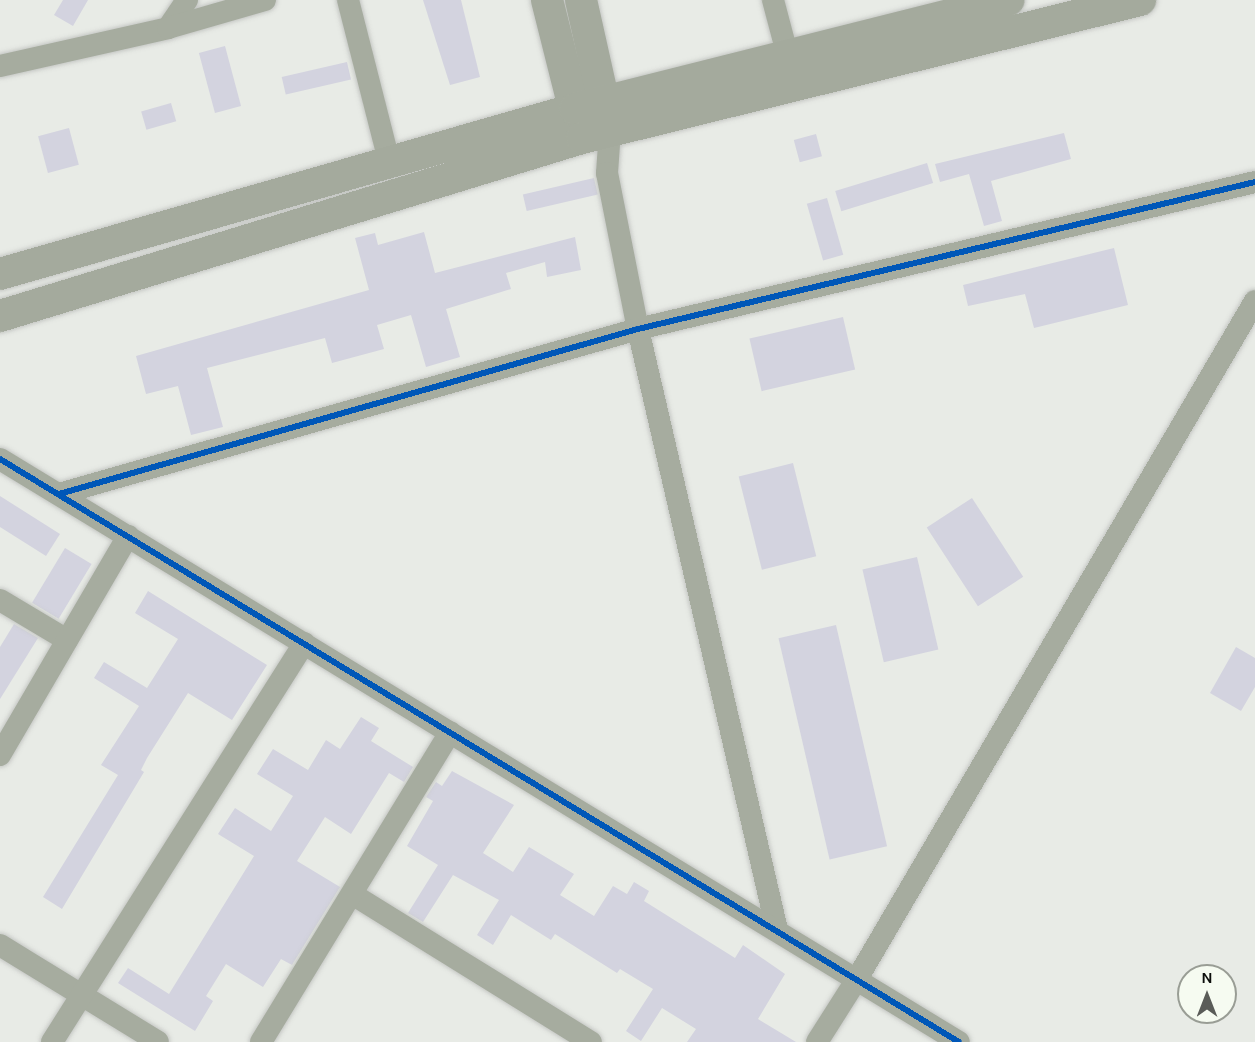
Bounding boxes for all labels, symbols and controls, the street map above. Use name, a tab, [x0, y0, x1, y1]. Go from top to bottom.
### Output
north arrow	[1177, 964, 1237, 1024]
text: N	[1201, 968, 1213, 987]

